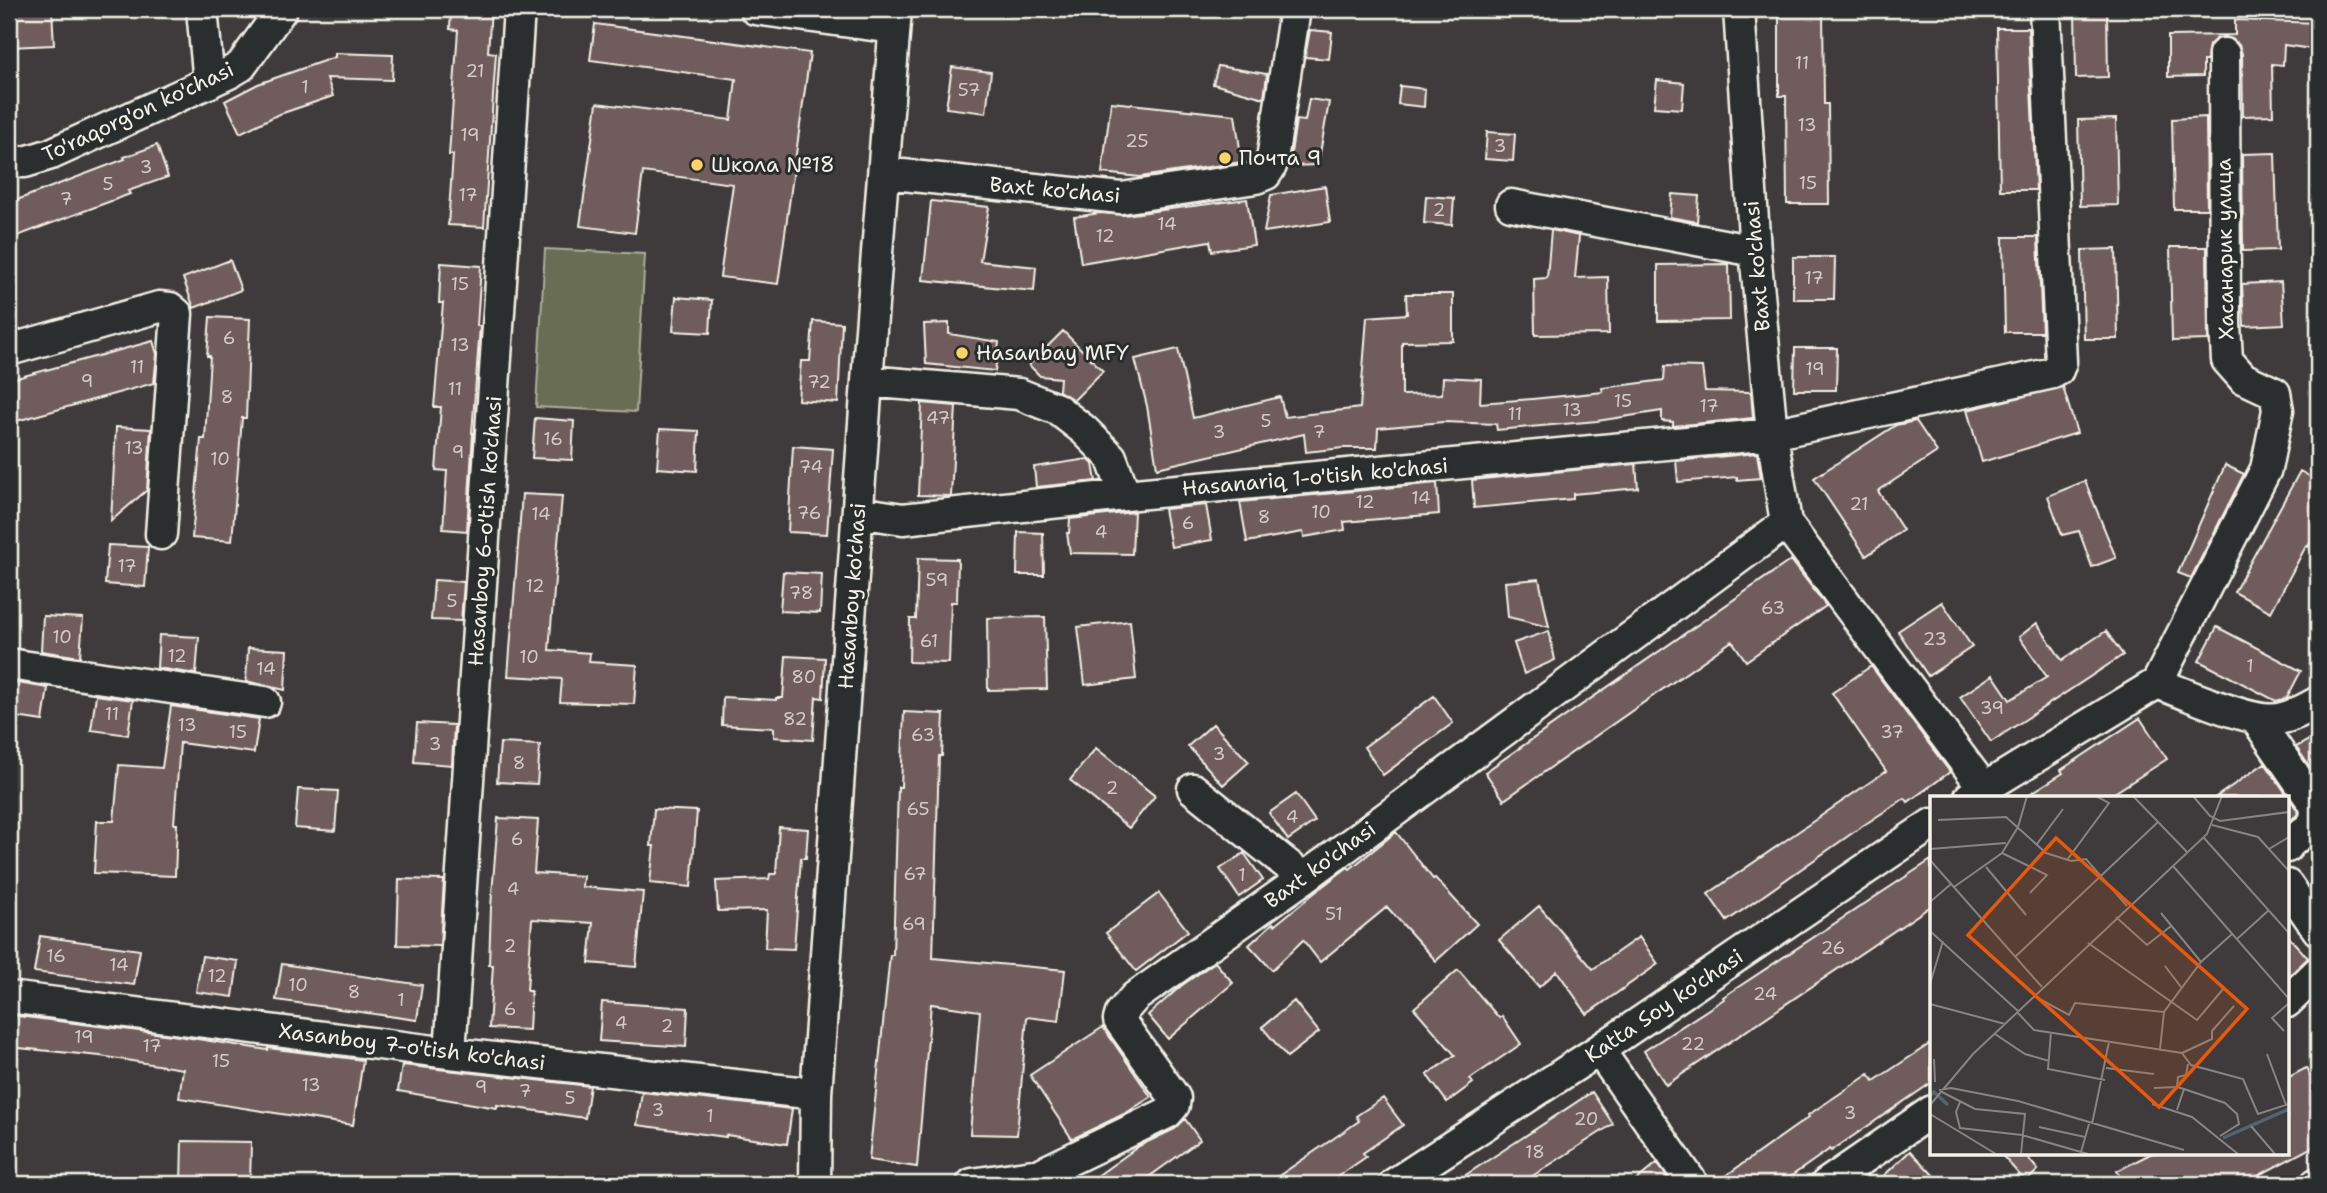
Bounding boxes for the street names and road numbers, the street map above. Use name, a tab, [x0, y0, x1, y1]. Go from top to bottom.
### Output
street label: To'raqorg'on ko'chasi	[38, 55, 238, 169]
street label: Хасанарик улица	[2209, 158, 2241, 340]
street label: Baxt ko'chasi	[988, 170, 1122, 210]
street label: Baxt ko'chasi	[1737, 199, 1777, 333]
street label: Hasanboy 6-o'tish ko'chasi	[462, 395, 508, 667]
street label: Hasanariq 1-o'tish ko'chasi	[1181, 451, 1449, 503]
street label: Hasanboy ko'chasi	[832, 502, 872, 690]
street label: Baxt ko'chasi	[1259, 815, 1381, 915]
street label: Katta Soy ko'chasi	[1579, 943, 1749, 1069]
street label: Xasanboy 7-o'tish ko'chasi	[277, 1017, 547, 1077]

